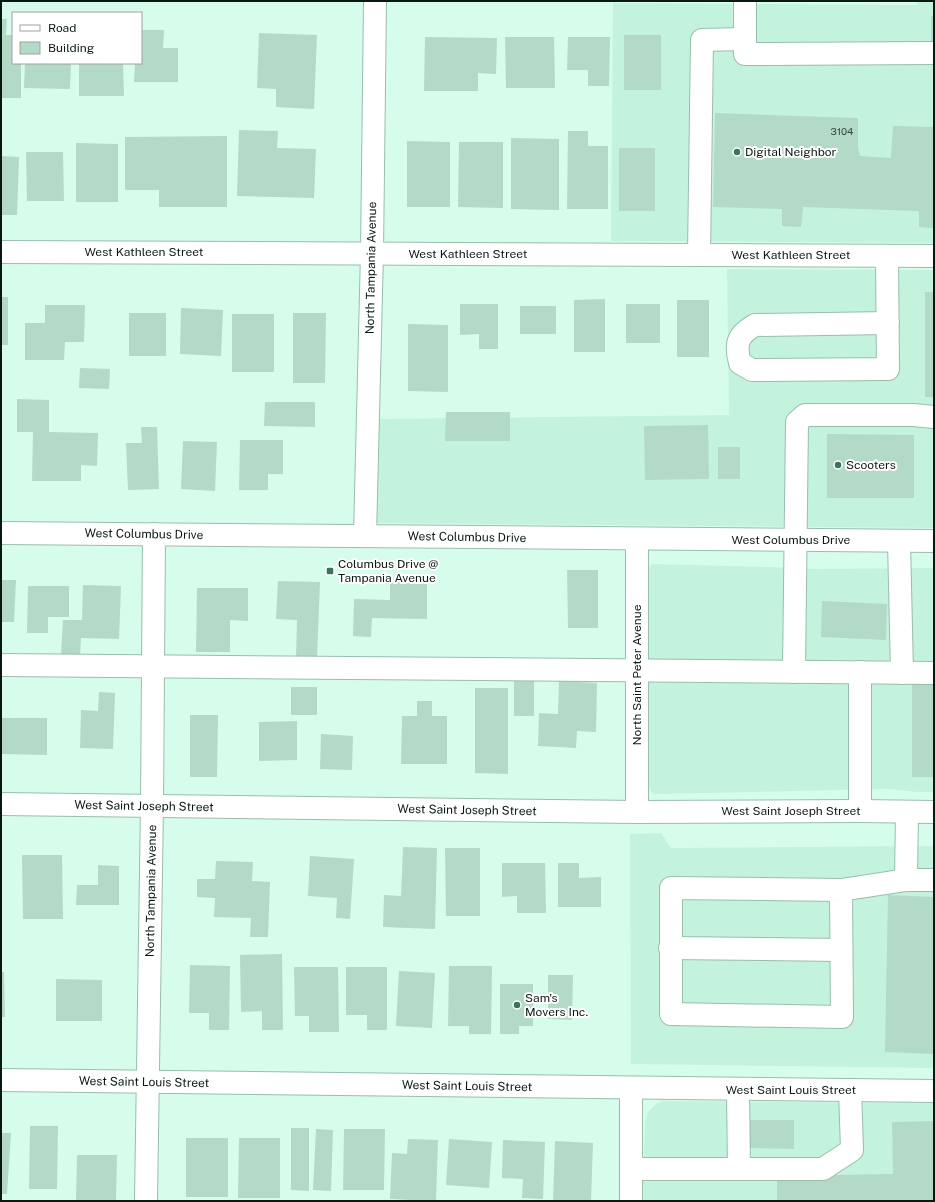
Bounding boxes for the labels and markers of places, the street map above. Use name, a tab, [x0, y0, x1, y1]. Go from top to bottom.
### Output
place label: Digital Neighbor	[745, 145, 837, 159]
marker: Digital Neighbor	[732, 147, 742, 157]
place label: Scooters	[846, 458, 896, 472]
marker: Scooters	[833, 460, 843, 470]
place label: Columbus Drive @ Tampania Avenue	[338, 557, 438, 585]
marker: Columbus Drive @ Tampania Avenue	[325, 566, 335, 576]
place label: Sam's Movers Inc.	[525, 991, 588, 1019]
marker: Sam's Movers Inc.	[512, 1000, 522, 1010]

